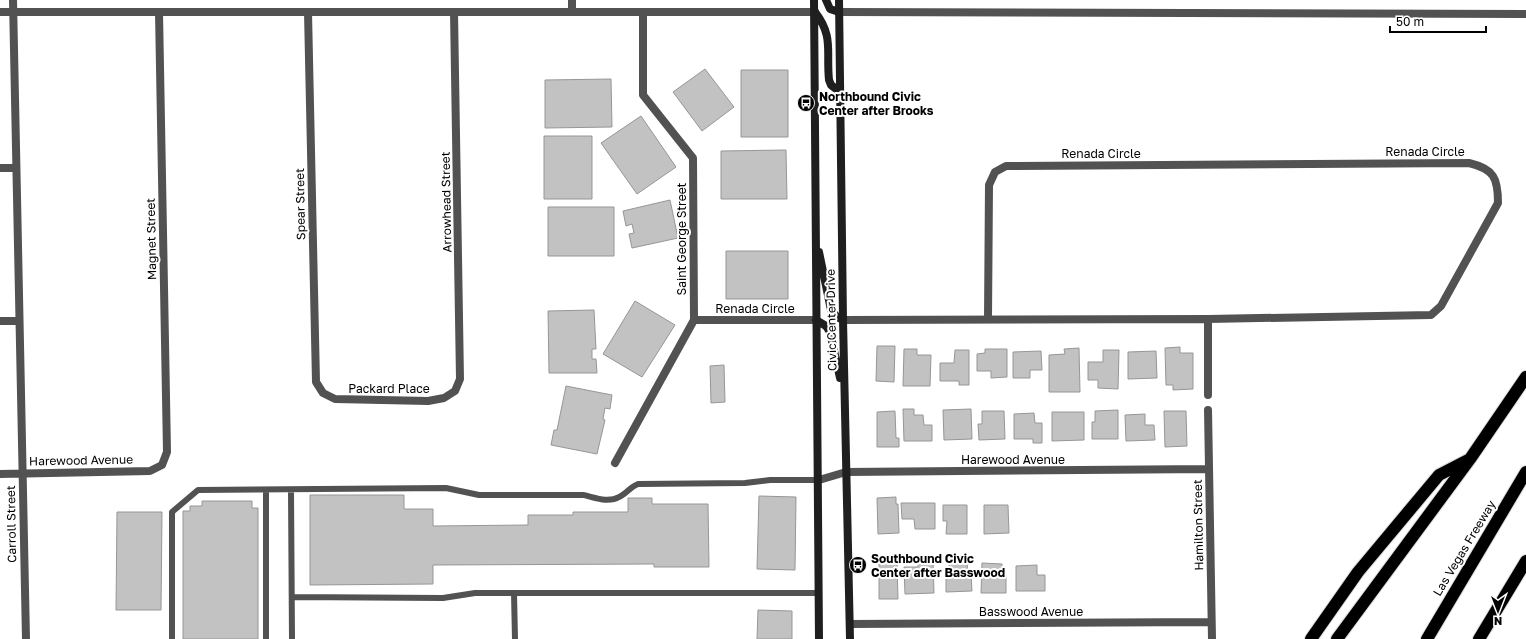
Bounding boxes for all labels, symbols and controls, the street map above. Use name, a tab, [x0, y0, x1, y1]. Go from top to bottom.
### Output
scale bar	[1390, 8, 1486, 34]
text: 50 m	[1396, 14, 1424, 29]
place label: Northbound Civic Center after Brooks	[819, 89, 934, 118]
bus stop icon: Northbound Civic Center after Brooks	[796, 93, 816, 113]
street label: Renada Circle	[1385, 144, 1465, 159]
street label: Renada Circle	[1061, 146, 1141, 161]
street label: Arrowhead Street	[438, 151, 454, 253]
street label: Spear Street	[292, 168, 308, 240]
street label: Saint George Street	[674, 182, 689, 295]
street label: Magnet Street	[143, 198, 159, 280]
street label: Civic Center Drive	[823, 269, 839, 371]
street label: Renada Circle	[715, 301, 795, 316]
street label: Packard Place	[348, 381, 430, 396]
street label: Harewood Avenue	[29, 452, 133, 468]
street label: Harewood Avenue	[961, 452, 1065, 467]
street label: Hamilton Street	[1190, 479, 1206, 571]
street label: Carroll Street	[3, 485, 19, 563]
street label: Las Vegas Freeway	[1429, 497, 1499, 599]
place label: Southbound Civic Center after Basswood	[871, 551, 1005, 580]
bus stop icon: Southbound Civic Center after Basswood	[848, 555, 868, 575]
north arrow	[1478, 591, 1518, 631]
street label: Basswood Avenue	[979, 604, 1083, 619]
text: N	[1494, 615, 1502, 628]

